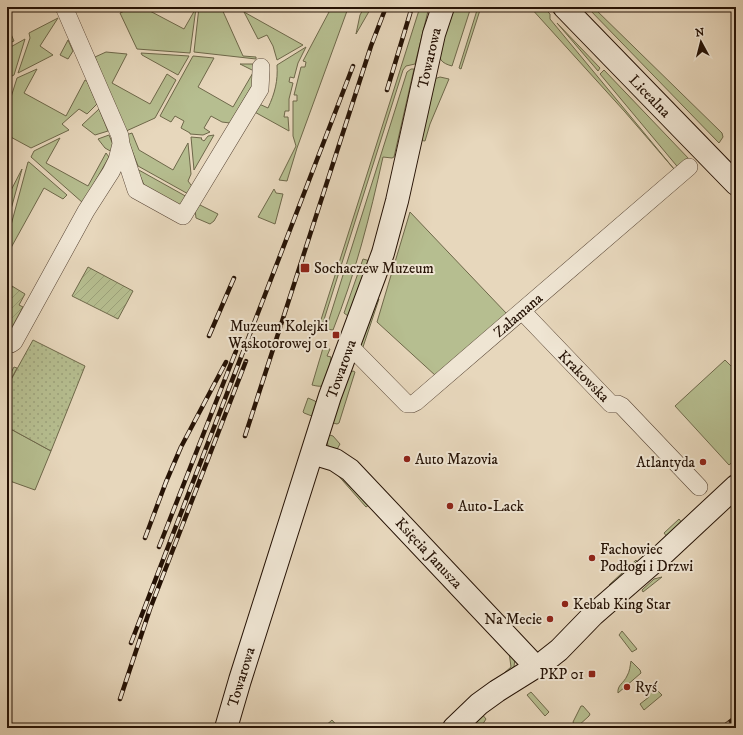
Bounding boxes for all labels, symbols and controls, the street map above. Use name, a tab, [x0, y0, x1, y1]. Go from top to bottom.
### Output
north arrow	[681, 22, 721, 62]
street label: Towarowa	[413, 25, 446, 90]
text: N	[695, 26, 705, 41]
street label: Licealna	[625, 71, 675, 122]
place label: Sochaczew Muzeum	[314, 259, 434, 278]
marker: Sochaczew Muzeum	[299, 262, 311, 274]
street label: Załamana	[490, 289, 547, 342]
place label: Muzeum Kolejki Wąskotorowej 01	[227, 317, 328, 353]
marker: Muzeum Kolejki Wąskotorowej 01	[331, 330, 341, 340]
street label: Towarowa	[322, 336, 361, 401]
street label: Krakowska	[554, 346, 614, 407]
place label: Auto Mazovia	[415, 450, 498, 469]
place label: Atlantyda	[636, 453, 696, 472]
marker: Auto Mazovia	[402, 454, 412, 464]
marker: Atlantyda	[698, 457, 708, 467]
place label: Auto-Lack	[458, 497, 525, 516]
marker: Auto-Lack	[445, 501, 455, 511]
street label: Księcia Janusza	[391, 514, 467, 593]
place label: Fachowiec Podłogi i Drzwi	[600, 540, 693, 576]
marker: Fachowiec Podłogi i Drzwi	[587, 553, 597, 563]
place label: Kebab King Star	[573, 595, 671, 614]
marker: Kebab King Star	[560, 599, 570, 609]
place label: Na Mecie	[484, 610, 542, 629]
marker: Na Mecie	[545, 614, 555, 624]
street label: Towarowa	[223, 644, 260, 709]
place label: PKP 01	[539, 665, 584, 684]
marker: PKP 01	[587, 669, 597, 679]
place label: Ryś	[635, 678, 658, 697]
marker: Ryś	[622, 682, 632, 692]

